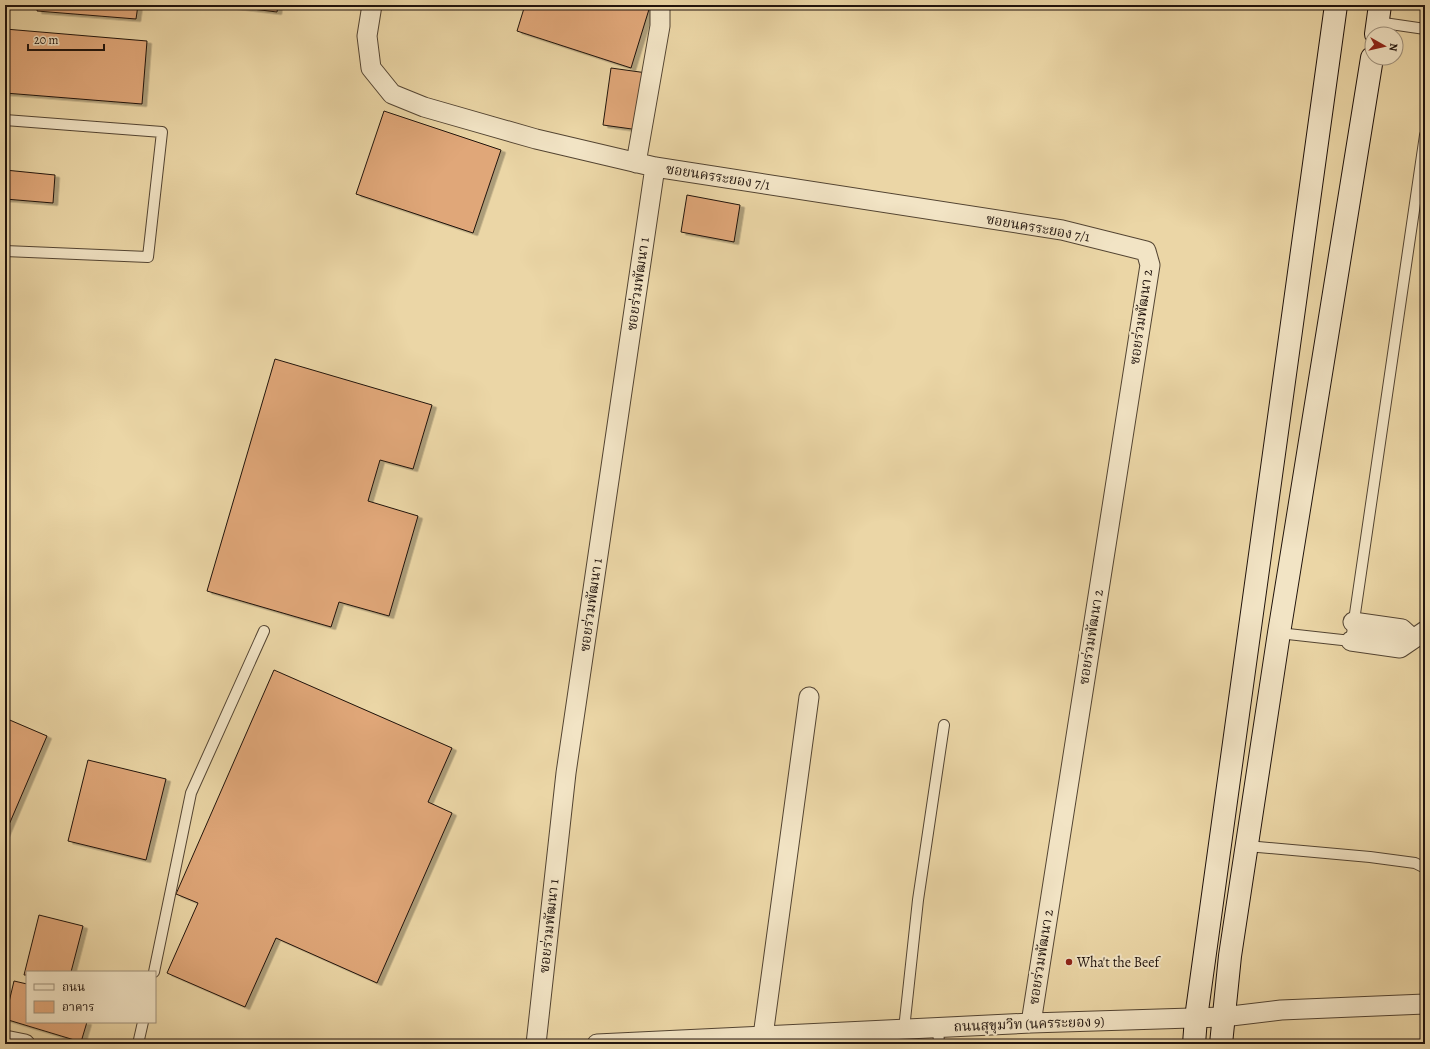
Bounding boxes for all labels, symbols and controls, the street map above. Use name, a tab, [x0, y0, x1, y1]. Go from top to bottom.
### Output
scale bar	[28, 26, 104, 52]
north arrow	[1364, 26, 1404, 66]
text: 20 m	[34, 32, 58, 48]
text: N	[1385, 42, 1401, 52]
street label: ซอยนครระยอง 7/1	[665, 159, 772, 195]
street label: ซอยนครระยอง 7/1	[985, 210, 1092, 247]
street label: ซอยร่วมพัฒนา 1	[622, 236, 654, 332]
street label: ซอยร่วมพัฒนา 2	[1125, 268, 1157, 366]
street label: ซอยร่วมพัฒนา 1	[575, 557, 607, 653]
street label: ซอยร่วมพัฒนา 2	[1074, 588, 1108, 686]
street label: ซอยร่วมพัฒนา 1	[535, 878, 563, 974]
street label: ซอยร่วมพัฒนา 2	[1024, 908, 1058, 1006]
place label: Wha't the Beef	[1076, 953, 1162, 972]
marker: Wha't the Beef	[1064, 957, 1074, 967]
legend	[26, 971, 156, 1023]
text: ถนน	[62, 979, 85, 995]
text: อาคาร	[62, 999, 94, 1015]
street label: ถนนสุขุมวิท (นครระยอง 9)	[953, 1012, 1105, 1036]

